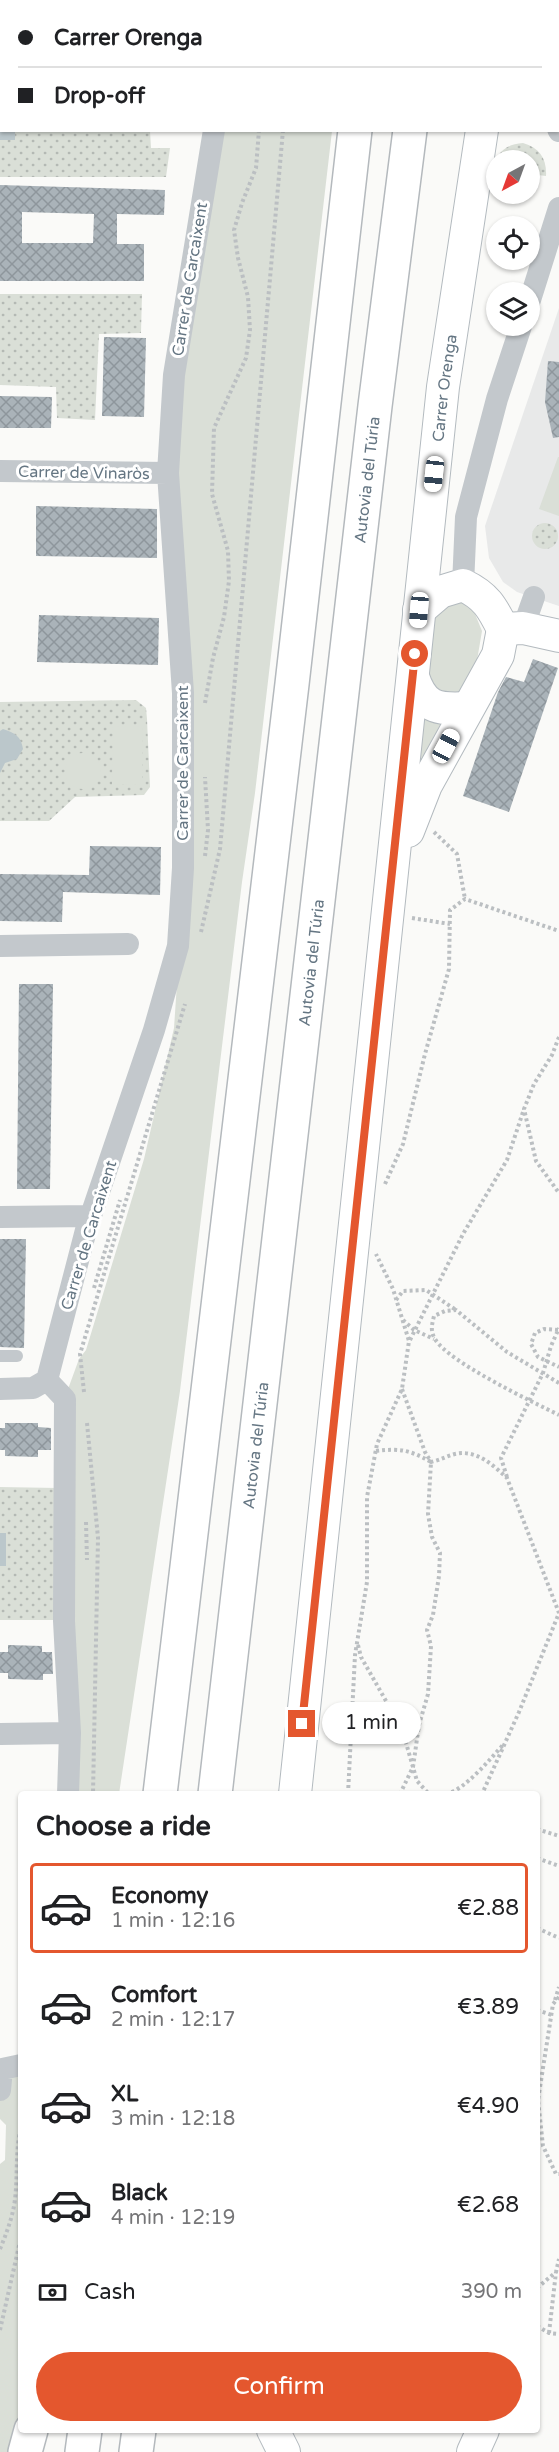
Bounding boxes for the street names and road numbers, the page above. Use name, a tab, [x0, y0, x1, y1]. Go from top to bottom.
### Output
street label: Carrer de Carcaixent	[168, 201, 212, 357]
street label: Carrer Orenga	[428, 333, 462, 443]
street label: Autovia del Túria	[350, 415, 385, 544]
street label: Carrer de Vinaròs	[18, 462, 150, 484]
street label: Carrer de Carcaixent	[173, 685, 193, 841]
street label: Autovia del Túria	[295, 898, 329, 1027]
street label: Carrer de Carcaixent	[57, 1158, 121, 1313]
street label: Autovia del Túria	[239, 1381, 273, 1510]

